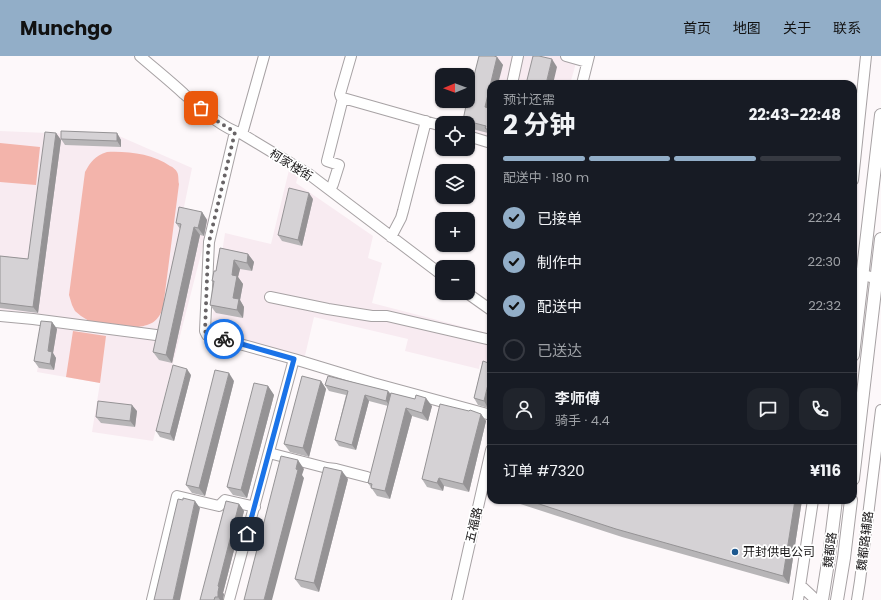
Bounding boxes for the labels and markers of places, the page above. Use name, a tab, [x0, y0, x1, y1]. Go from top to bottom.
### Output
pin	[184, 91, 218, 125]
pin	[230, 517, 264, 551]
place label: 开封供电公司	[743, 543, 815, 560]
marker: 开封供电公司	[730, 547, 740, 557]

